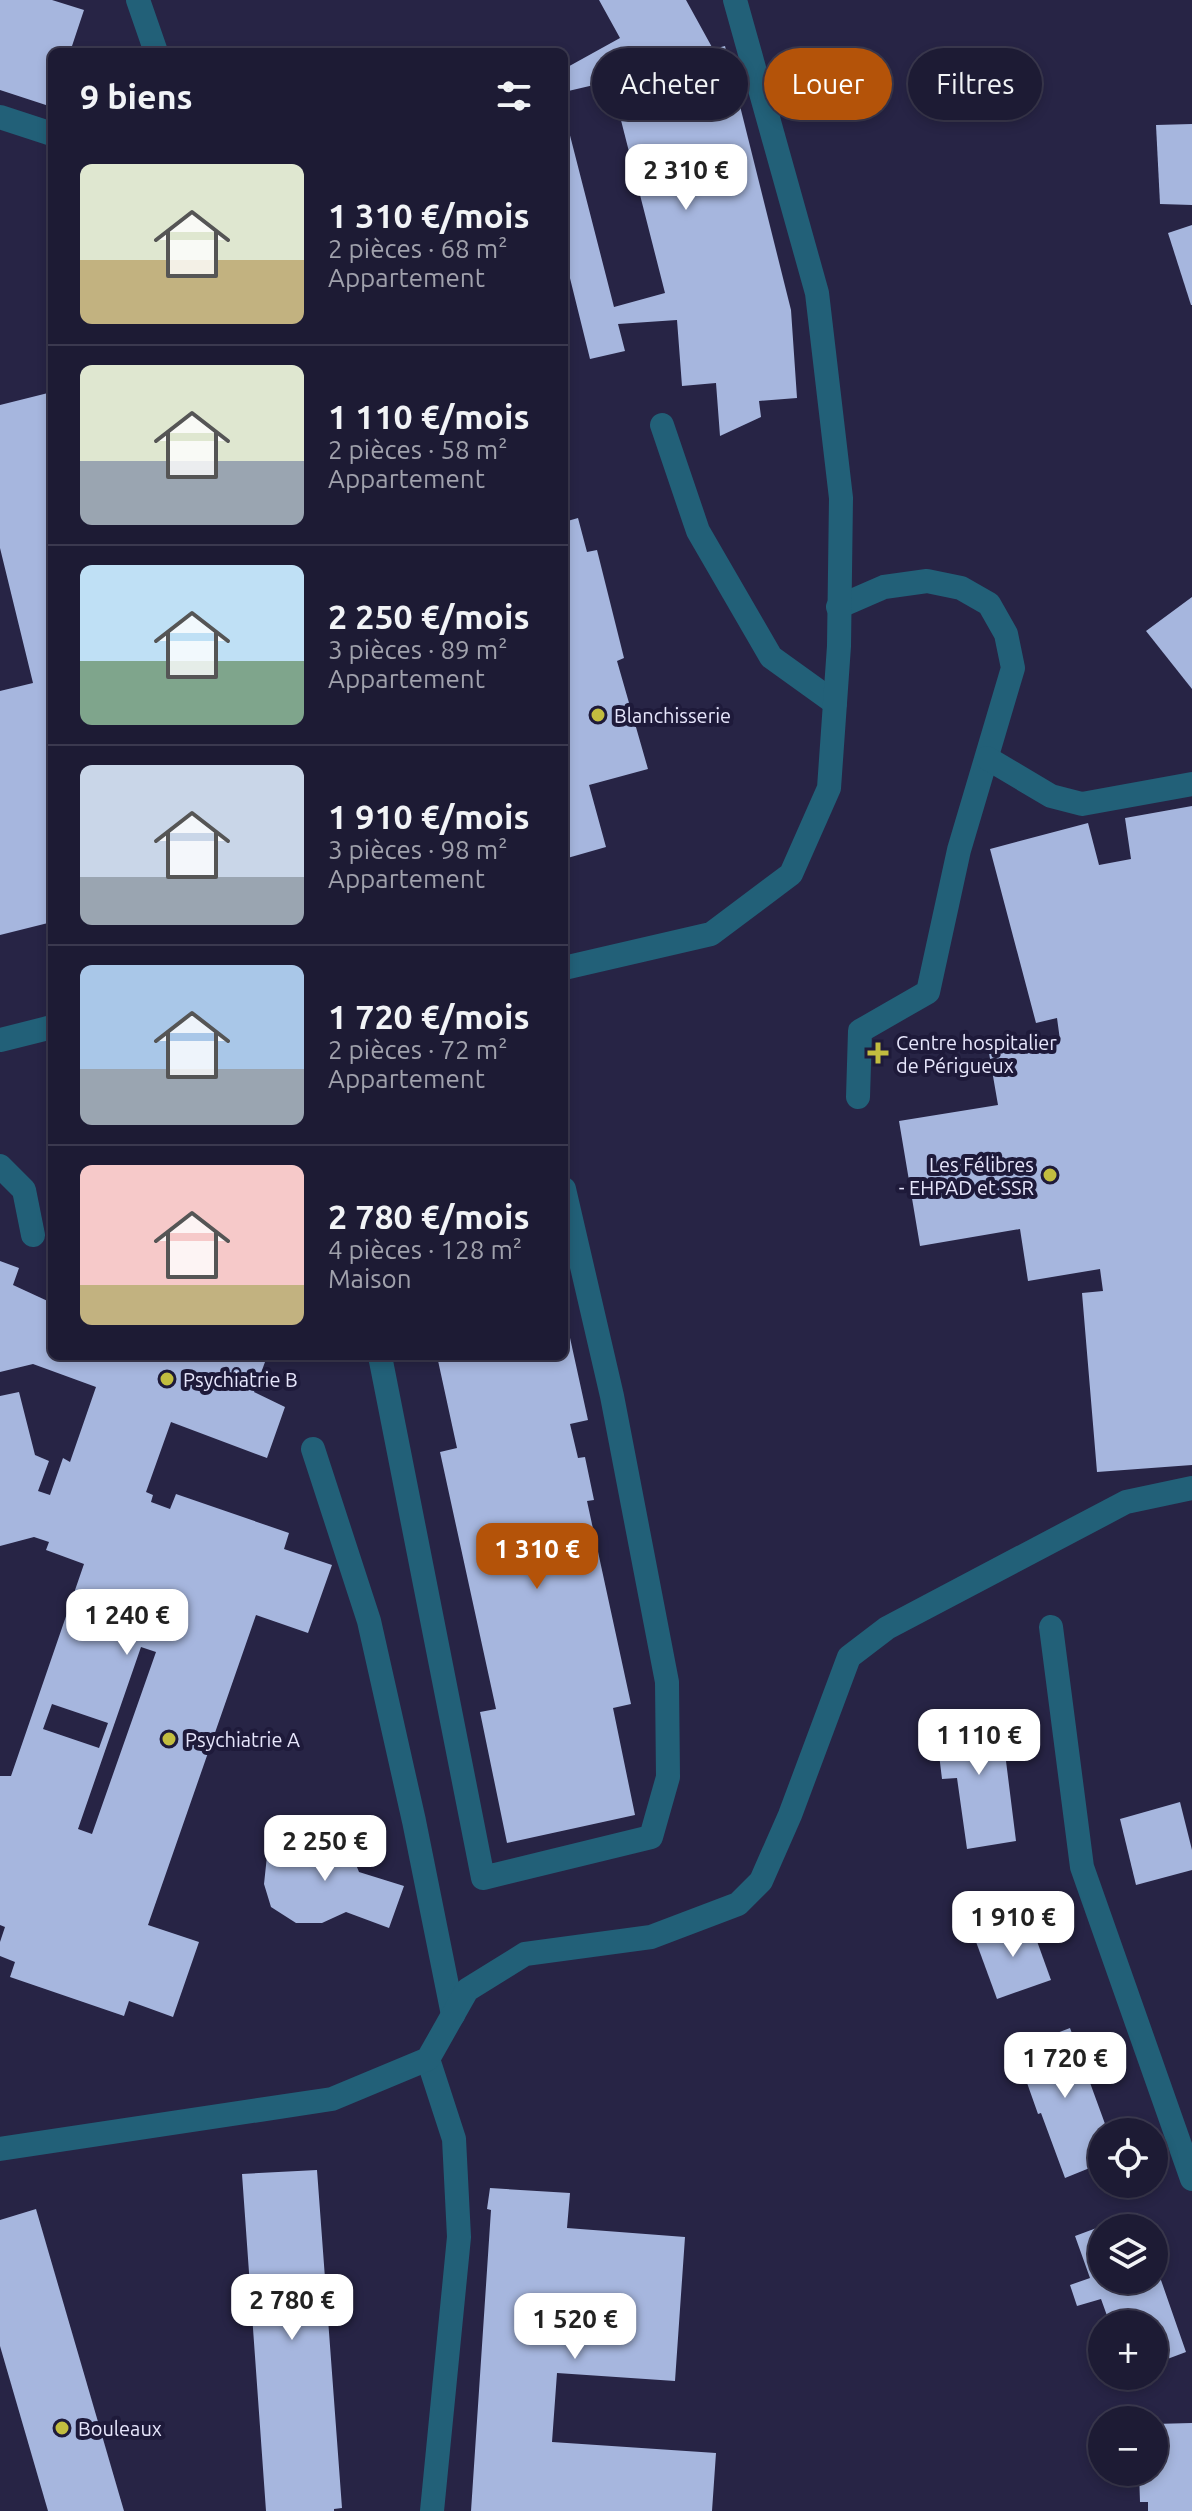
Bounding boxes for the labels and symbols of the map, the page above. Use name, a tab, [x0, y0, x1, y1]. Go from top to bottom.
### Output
pin: 2 310 €	[612, 144, 760, 212]
place label: Blanchisserie	[614, 704, 731, 727]
marker: Blanchisserie	[589, 706, 607, 724]
place label: Centre hospitalier de Périgueux	[896, 1031, 1057, 1077]
marker: Centre hospitalier de Périgueux	[867, 1042, 889, 1064]
place label: Les Félibres - EHPAD et SSR	[899, 1153, 1034, 1199]
marker: Les Félibres - EHPAD et SSR	[1041, 1166, 1059, 1184]
place label: Psychiatrie B	[183, 1368, 298, 1391]
marker: Psychiatrie B	[158, 1370, 176, 1388]
pin: 1 310 €	[463, 1523, 611, 1591]
pin: 1 240 €	[53, 1589, 201, 1657]
pin: 1 110 €	[905, 1709, 1053, 1777]
place label: Psychiatrie A	[185, 1728, 300, 1751]
marker: Psychiatrie A	[160, 1730, 178, 1748]
pin: 2 250 €	[251, 1815, 399, 1883]
pin: 1 910 €	[939, 1891, 1087, 1959]
pin: 1 720 €	[991, 2032, 1139, 2100]
pin: 2 780 €	[218, 2274, 366, 2342]
pin: 1 520 €	[501, 2293, 649, 2361]
place label: Bouleaux	[78, 2417, 162, 2440]
marker: Bouleaux	[53, 2419, 71, 2437]

